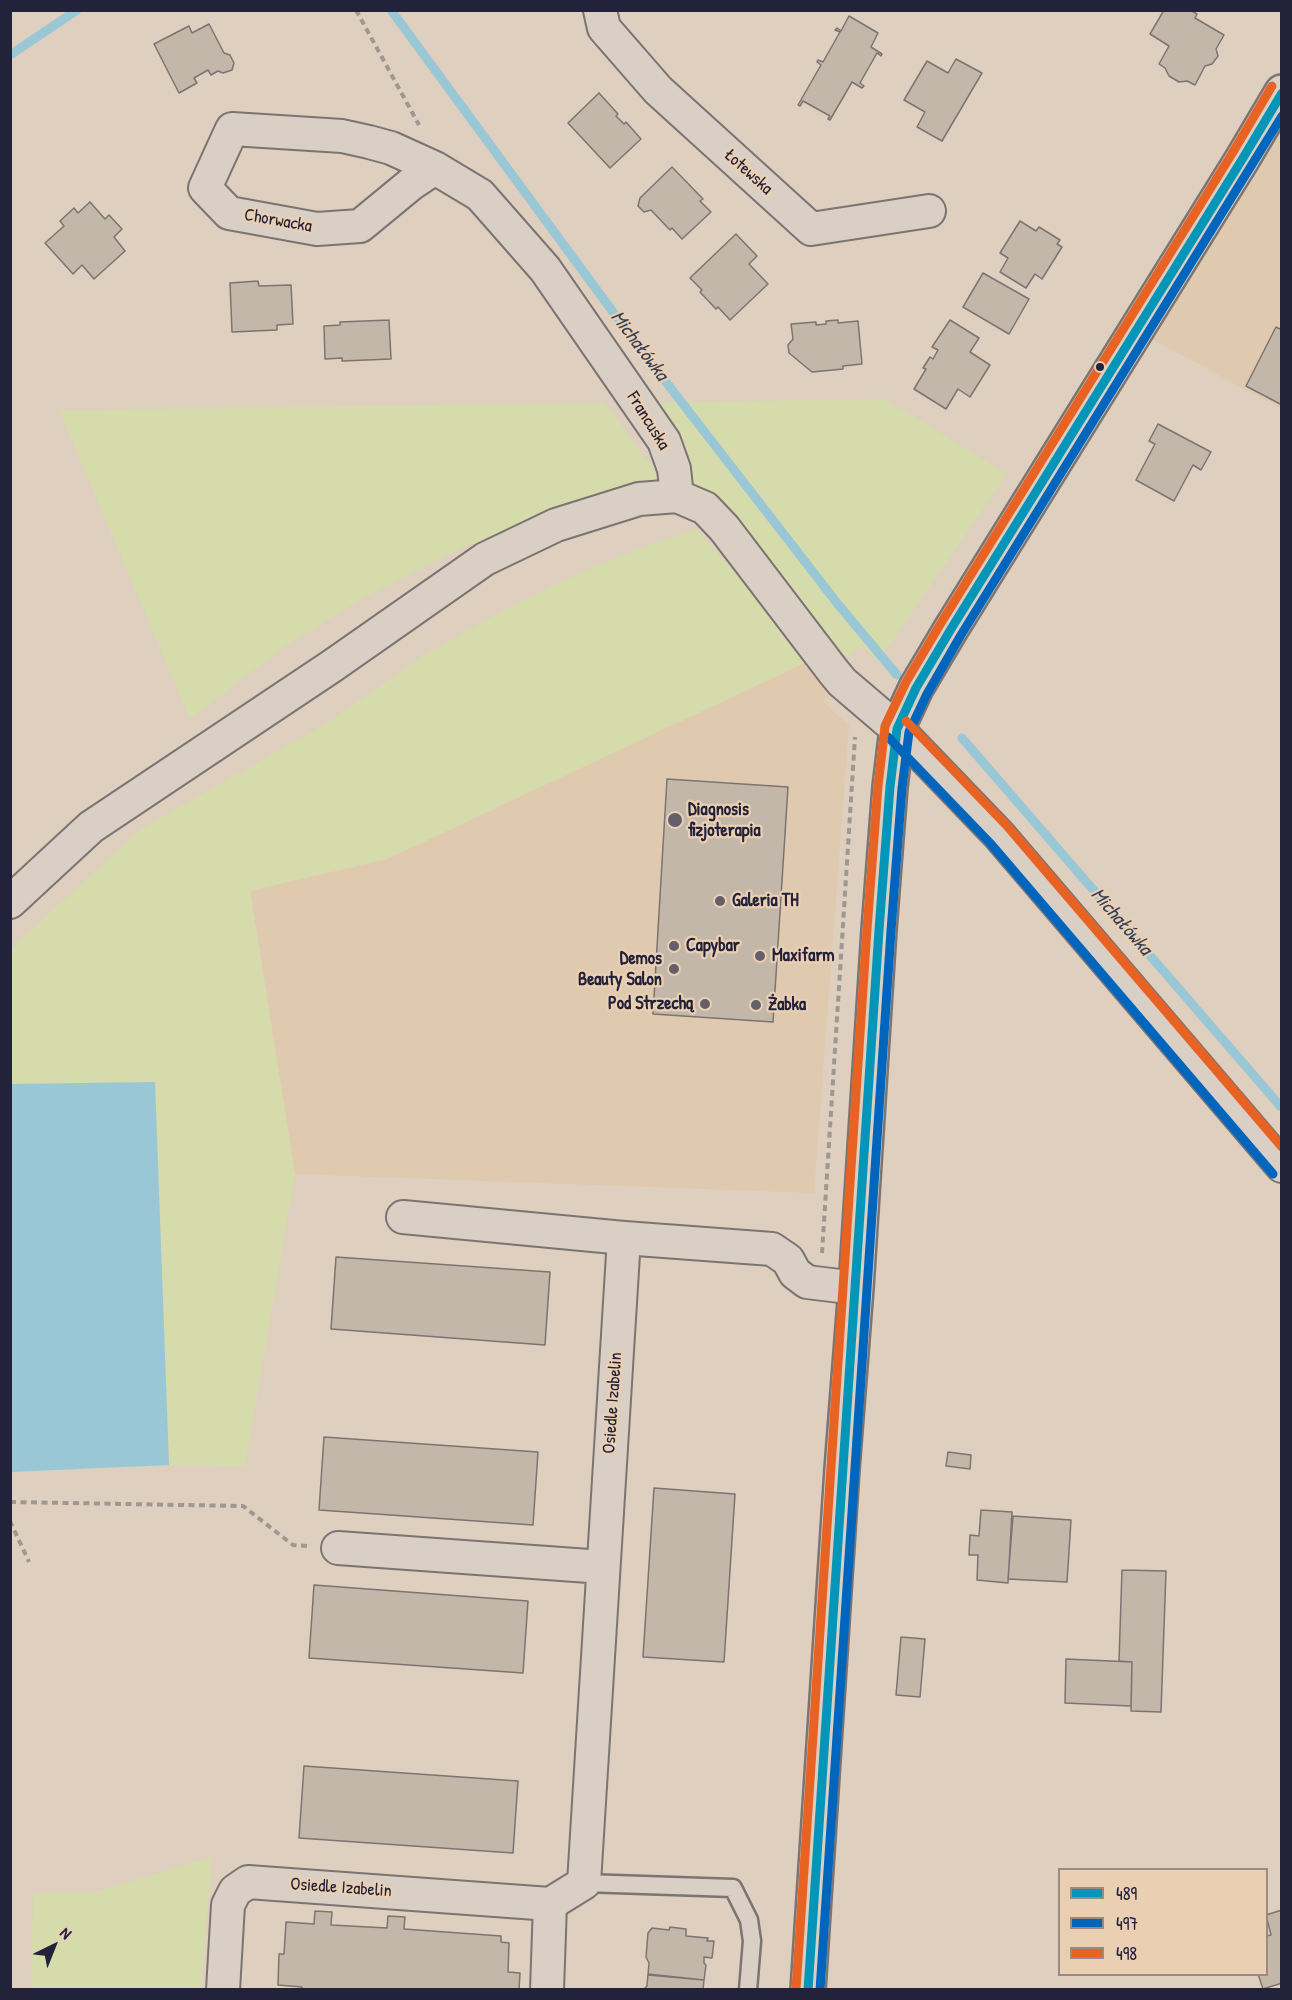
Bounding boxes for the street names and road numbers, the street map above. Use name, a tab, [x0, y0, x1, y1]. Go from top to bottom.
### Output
street label: Łotewska	[719, 144, 777, 200]
street label: Chorwacka	[242, 204, 314, 238]
street label: Francuska	[622, 388, 674, 454]
street label: Osiedle Izabelin	[599, 1351, 627, 1455]
street label: Osiedle Izabelin	[289, 1874, 393, 1902]

